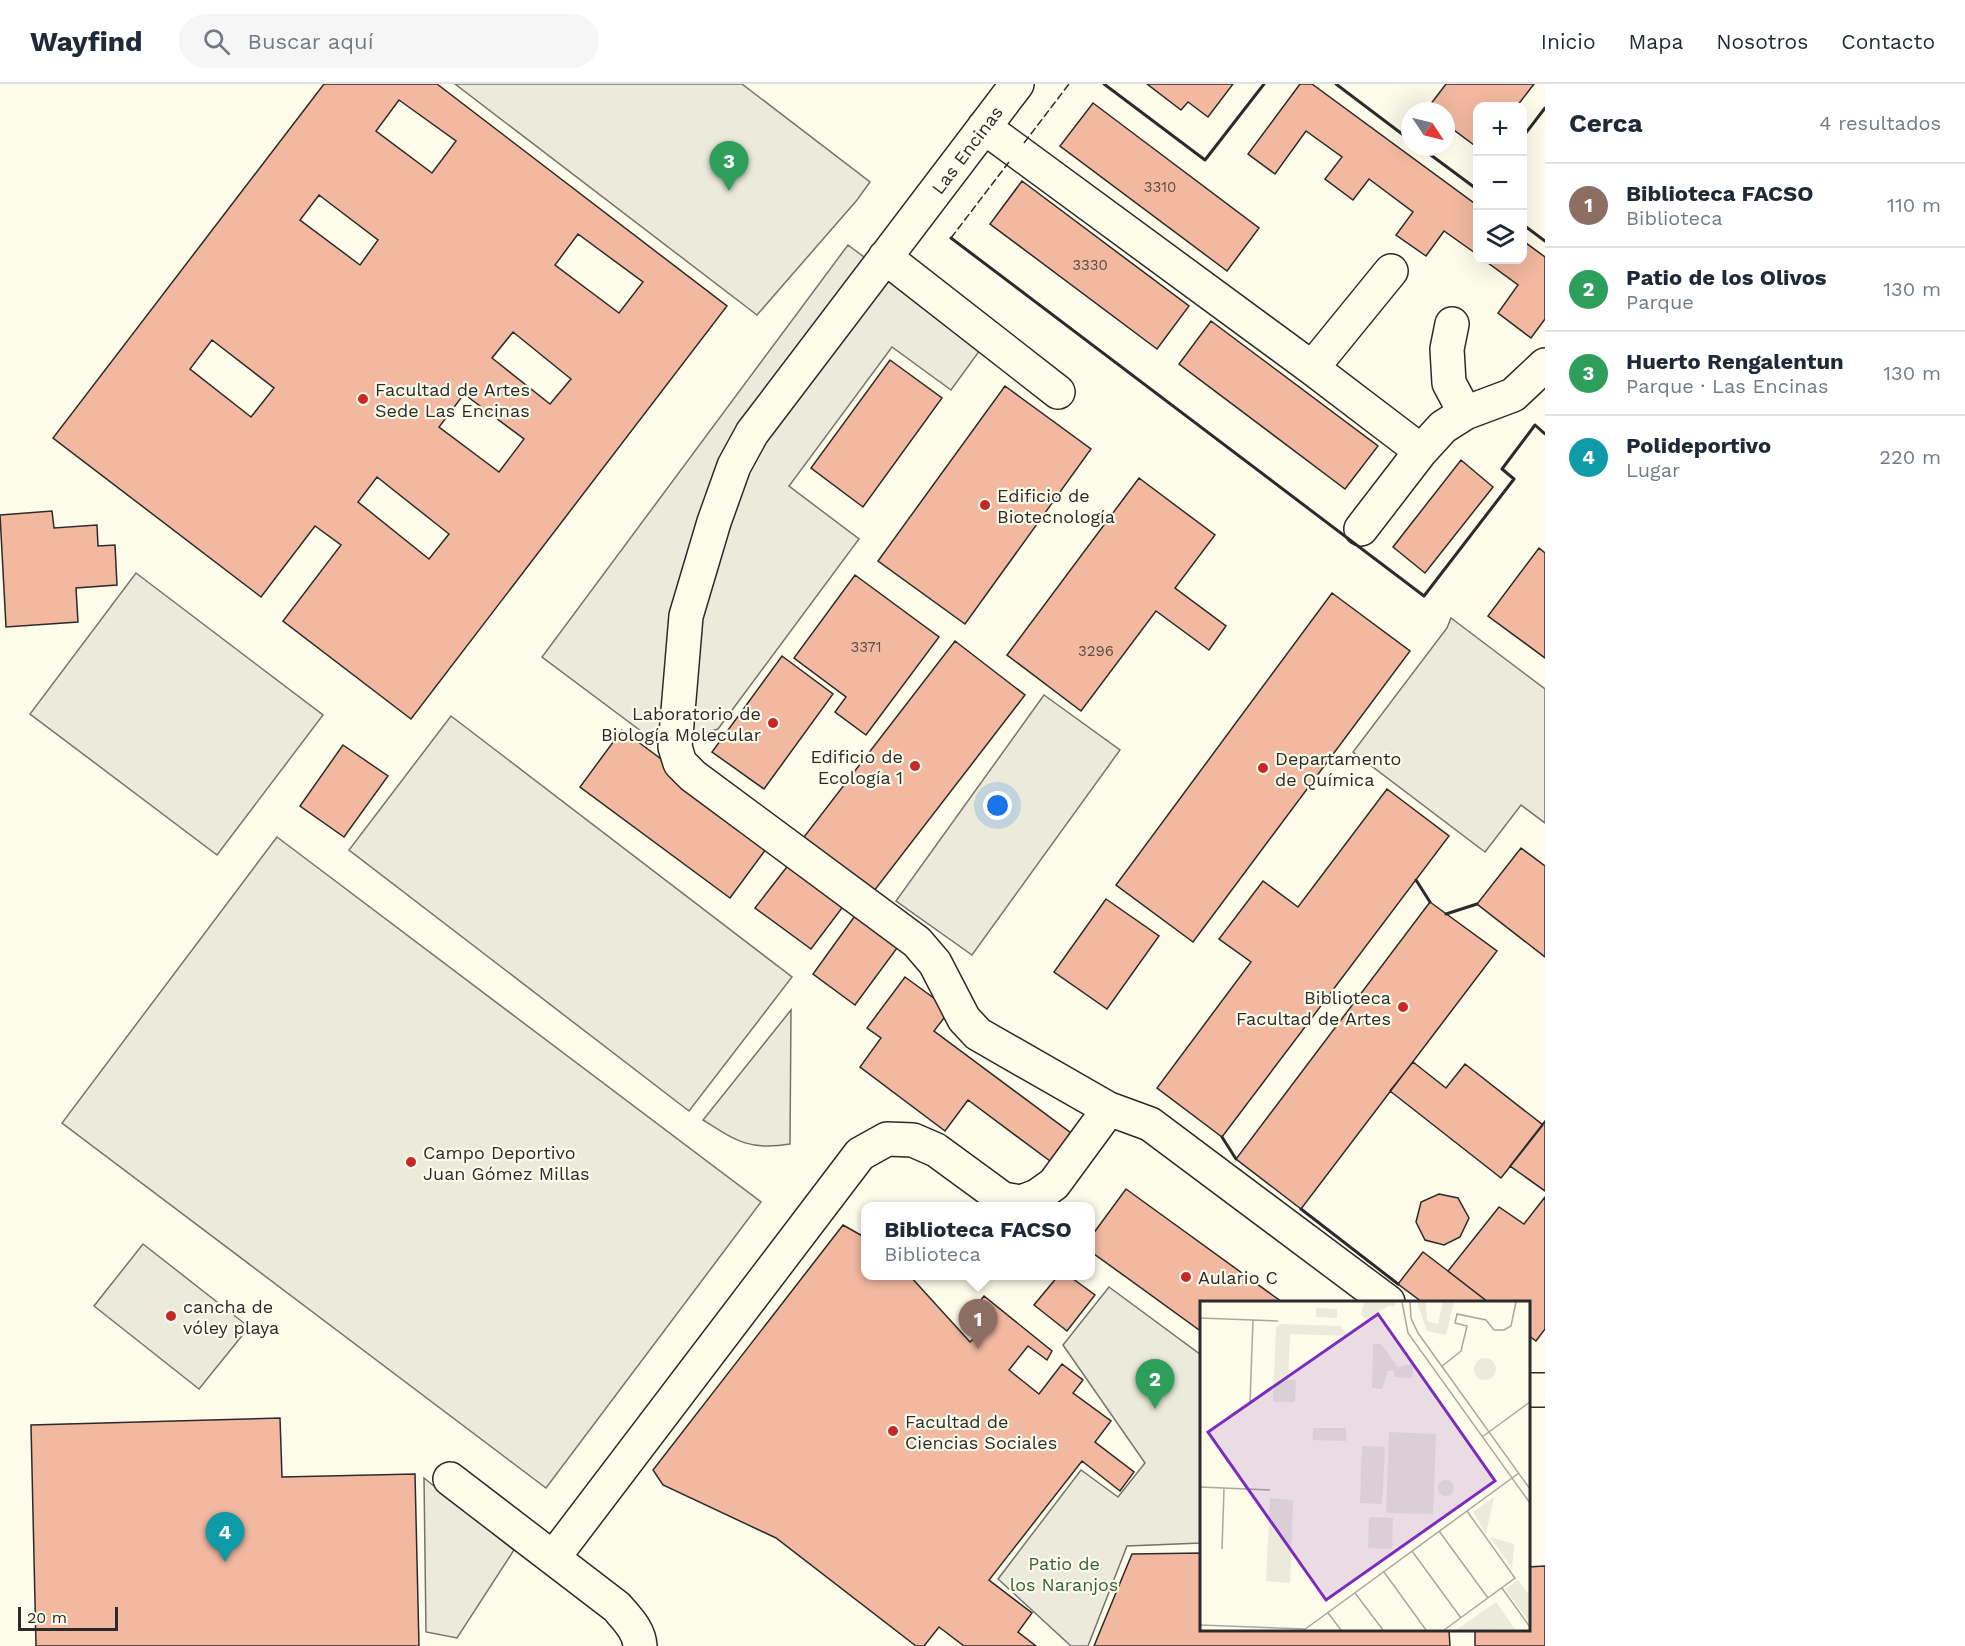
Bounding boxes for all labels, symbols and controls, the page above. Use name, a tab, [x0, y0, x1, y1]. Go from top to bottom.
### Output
search box	[179, 14, 599, 68]
text: Wayfind	[30, 25, 143, 58]
icon: search	[200, 25, 233, 58]
text: Buscar aquí	[248, 29, 374, 54]
text: Inicio	[1541, 29, 1596, 54]
text: Mapa	[1629, 29, 1683, 54]
text: Nosotros	[1716, 29, 1808, 54]
text: Contacto	[1841, 29, 1935, 54]
street label: Las Encinas	[927, 102, 1007, 198]
north arrow	[1401, 102, 1455, 156]
map controls	[1473, 102, 1527, 264]
button: +	[1473, 102, 1527, 156]
text: Cerca	[1569, 108, 1643, 138]
text: 4 resultados	[1819, 111, 1941, 135]
pin: 3	[710, 141, 748, 191]
button: −	[1473, 156, 1527, 210]
house number: 3310	[1144, 178, 1176, 196]
text: Biblioteca FACSO	[1626, 181, 1813, 206]
text: 1	[1584, 193, 1593, 217]
text: 110 m	[1887, 193, 1941, 217]
text: Biblioteca	[1626, 206, 1723, 230]
button: layers	[1473, 210, 1527, 264]
house number: 3330	[1072, 256, 1108, 274]
text: Patio de los Olivos	[1626, 265, 1827, 290]
text: 2	[1583, 277, 1594, 301]
text: 130 m	[1883, 277, 1941, 301]
text: Parque	[1626, 290, 1694, 314]
text: Huerto Rengalentun	[1626, 349, 1844, 374]
text: 3	[1583, 361, 1594, 385]
text: 130 m	[1883, 361, 1941, 385]
text: Parque · Las Encinas	[1626, 374, 1828, 398]
place label: Facultad de Artes Sede Las Encinas	[375, 379, 530, 421]
marker: Facultad de Artes Sede Las Encinas	[356, 392, 370, 406]
text: Polideportivo	[1626, 433, 1771, 458]
text: 4	[1582, 445, 1595, 469]
text: 220 m	[1879, 445, 1941, 469]
text: Lugar	[1626, 458, 1680, 482]
place label: Edificio de Biotecnología	[997, 485, 1115, 527]
marker: Edificio de Biotecnología	[978, 498, 992, 512]
house number: 3371	[850, 638, 882, 656]
house number: 3296	[1078, 642, 1114, 660]
place label: Laboratorio de Biología Molecular	[601, 703, 761, 745]
marker: Laboratorio de Biología Molecular	[766, 716, 780, 730]
place label: Edificio de Ecología 1	[810, 746, 903, 788]
place label: Departamento de Química	[1275, 748, 1401, 790]
marker: Edificio de Ecología 1	[908, 759, 922, 773]
marker: Departamento de Química	[1256, 761, 1270, 775]
your location	[983, 791, 1012, 820]
place label: Biblioteca Facultad de Artes	[1236, 987, 1391, 1029]
marker: Biblioteca Facultad de Artes	[1396, 1000, 1410, 1014]
place label: Campo Deportivo Juan Gómez Millas	[423, 1142, 590, 1184]
marker: Campo Deportivo Juan Gómez Millas	[404, 1155, 418, 1169]
popup	[861, 1202, 1095, 1280]
text: Biblioteca FACSO	[884, 1217, 1072, 1242]
text: Biblioteca	[884, 1242, 981, 1266]
place label: Aulario C	[1198, 1267, 1278, 1288]
marker: Aulario C	[1179, 1270, 1193, 1284]
place label: cancha de vóley playa	[183, 1296, 279, 1338]
pin: 1	[958, 1300, 998, 1349]
inset map	[1200, 1301, 1530, 1631]
marker: cancha de vóley playa	[164, 1309, 178, 1323]
pin: 2	[1136, 1360, 1174, 1409]
place label: Facultad de Ciencias Sociales	[905, 1411, 1057, 1453]
marker: Facultad de Ciencias Sociales	[886, 1424, 900, 1438]
pin: 4	[206, 1512, 244, 1562]
park label: Patio de los Naranjos	[1010, 1553, 1118, 1595]
scale bar	[18, 1604, 118, 1632]
text: 20 m	[27, 1608, 67, 1627]

